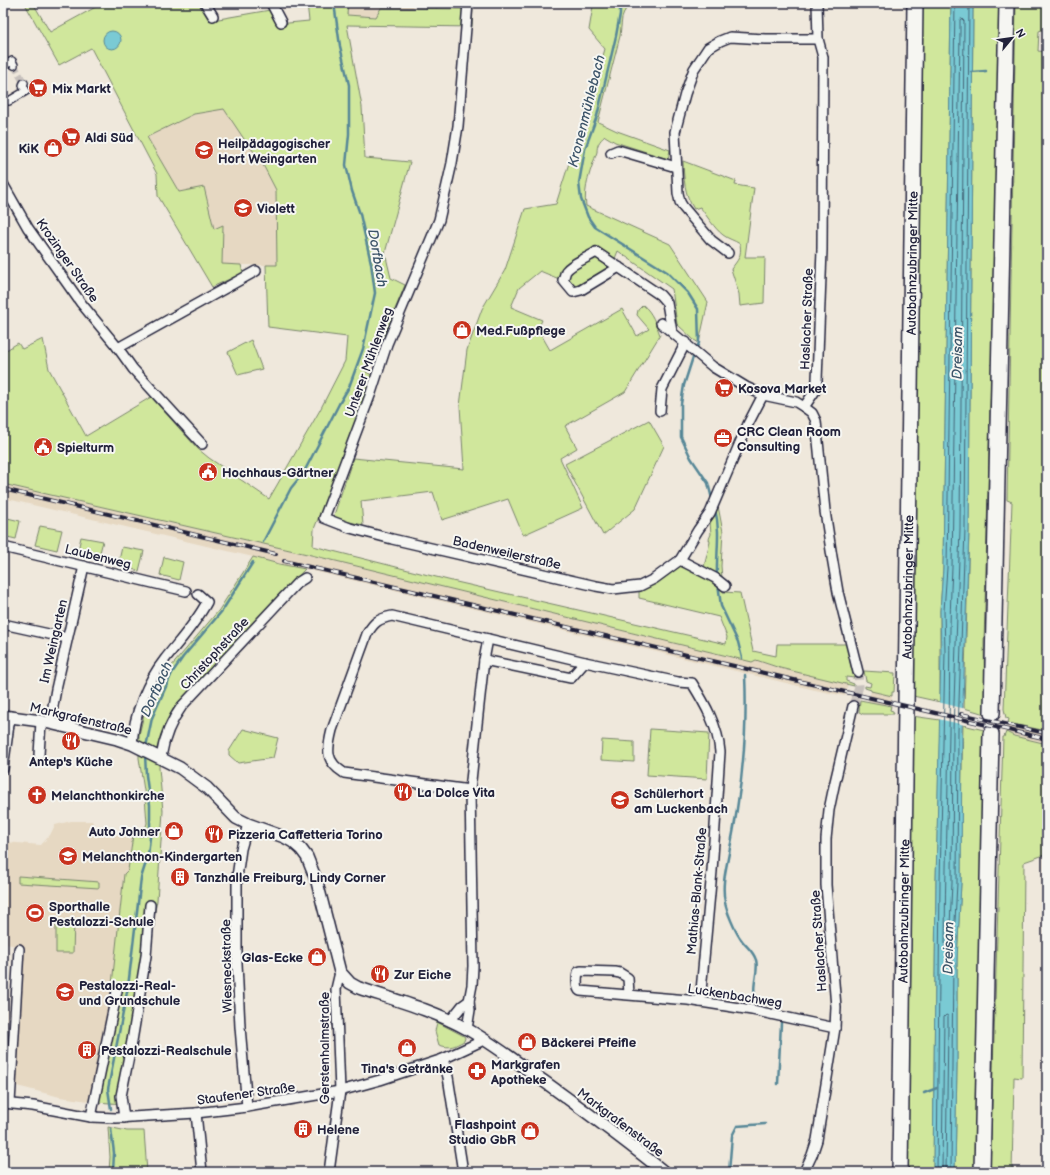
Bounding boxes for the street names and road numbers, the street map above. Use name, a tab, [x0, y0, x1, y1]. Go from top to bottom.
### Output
street label: Autobahnzubringer Mitte	[904, 191, 922, 335]
street label: Krozinger Straße	[32, 216, 102, 306]
street label: Haslacher Straße	[797, 268, 817, 370]
street label: Unterer Mühlenweg	[342, 305, 396, 419]
street label: Autobahnzubringer Mitte	[900, 515, 917, 659]
street label: Badenweilerstraße	[451, 533, 563, 573]
street label: Laubenweg	[63, 541, 133, 573]
street label: Im Weingarten	[37, 598, 71, 685]
street label: Christophstraße	[177, 614, 253, 693]
street label: Markgrafenstraße	[28, 699, 134, 739]
street label: Mathias-Blank-Straße	[683, 827, 711, 955]
street label: Autobahnzubringer Mitte	[895, 839, 913, 983]
street label: Haslacher Straße	[807, 889, 831, 992]
street label: Wiesneckstraße	[218, 919, 236, 1013]
street label: Luckenbachweg	[686, 981, 783, 1011]
street label: Gerstenhalmstraße	[317, 991, 333, 1104]
street label: Staufener Straße	[196, 1079, 296, 1109]
street label: Markgrafenstraße	[574, 1085, 667, 1161]

